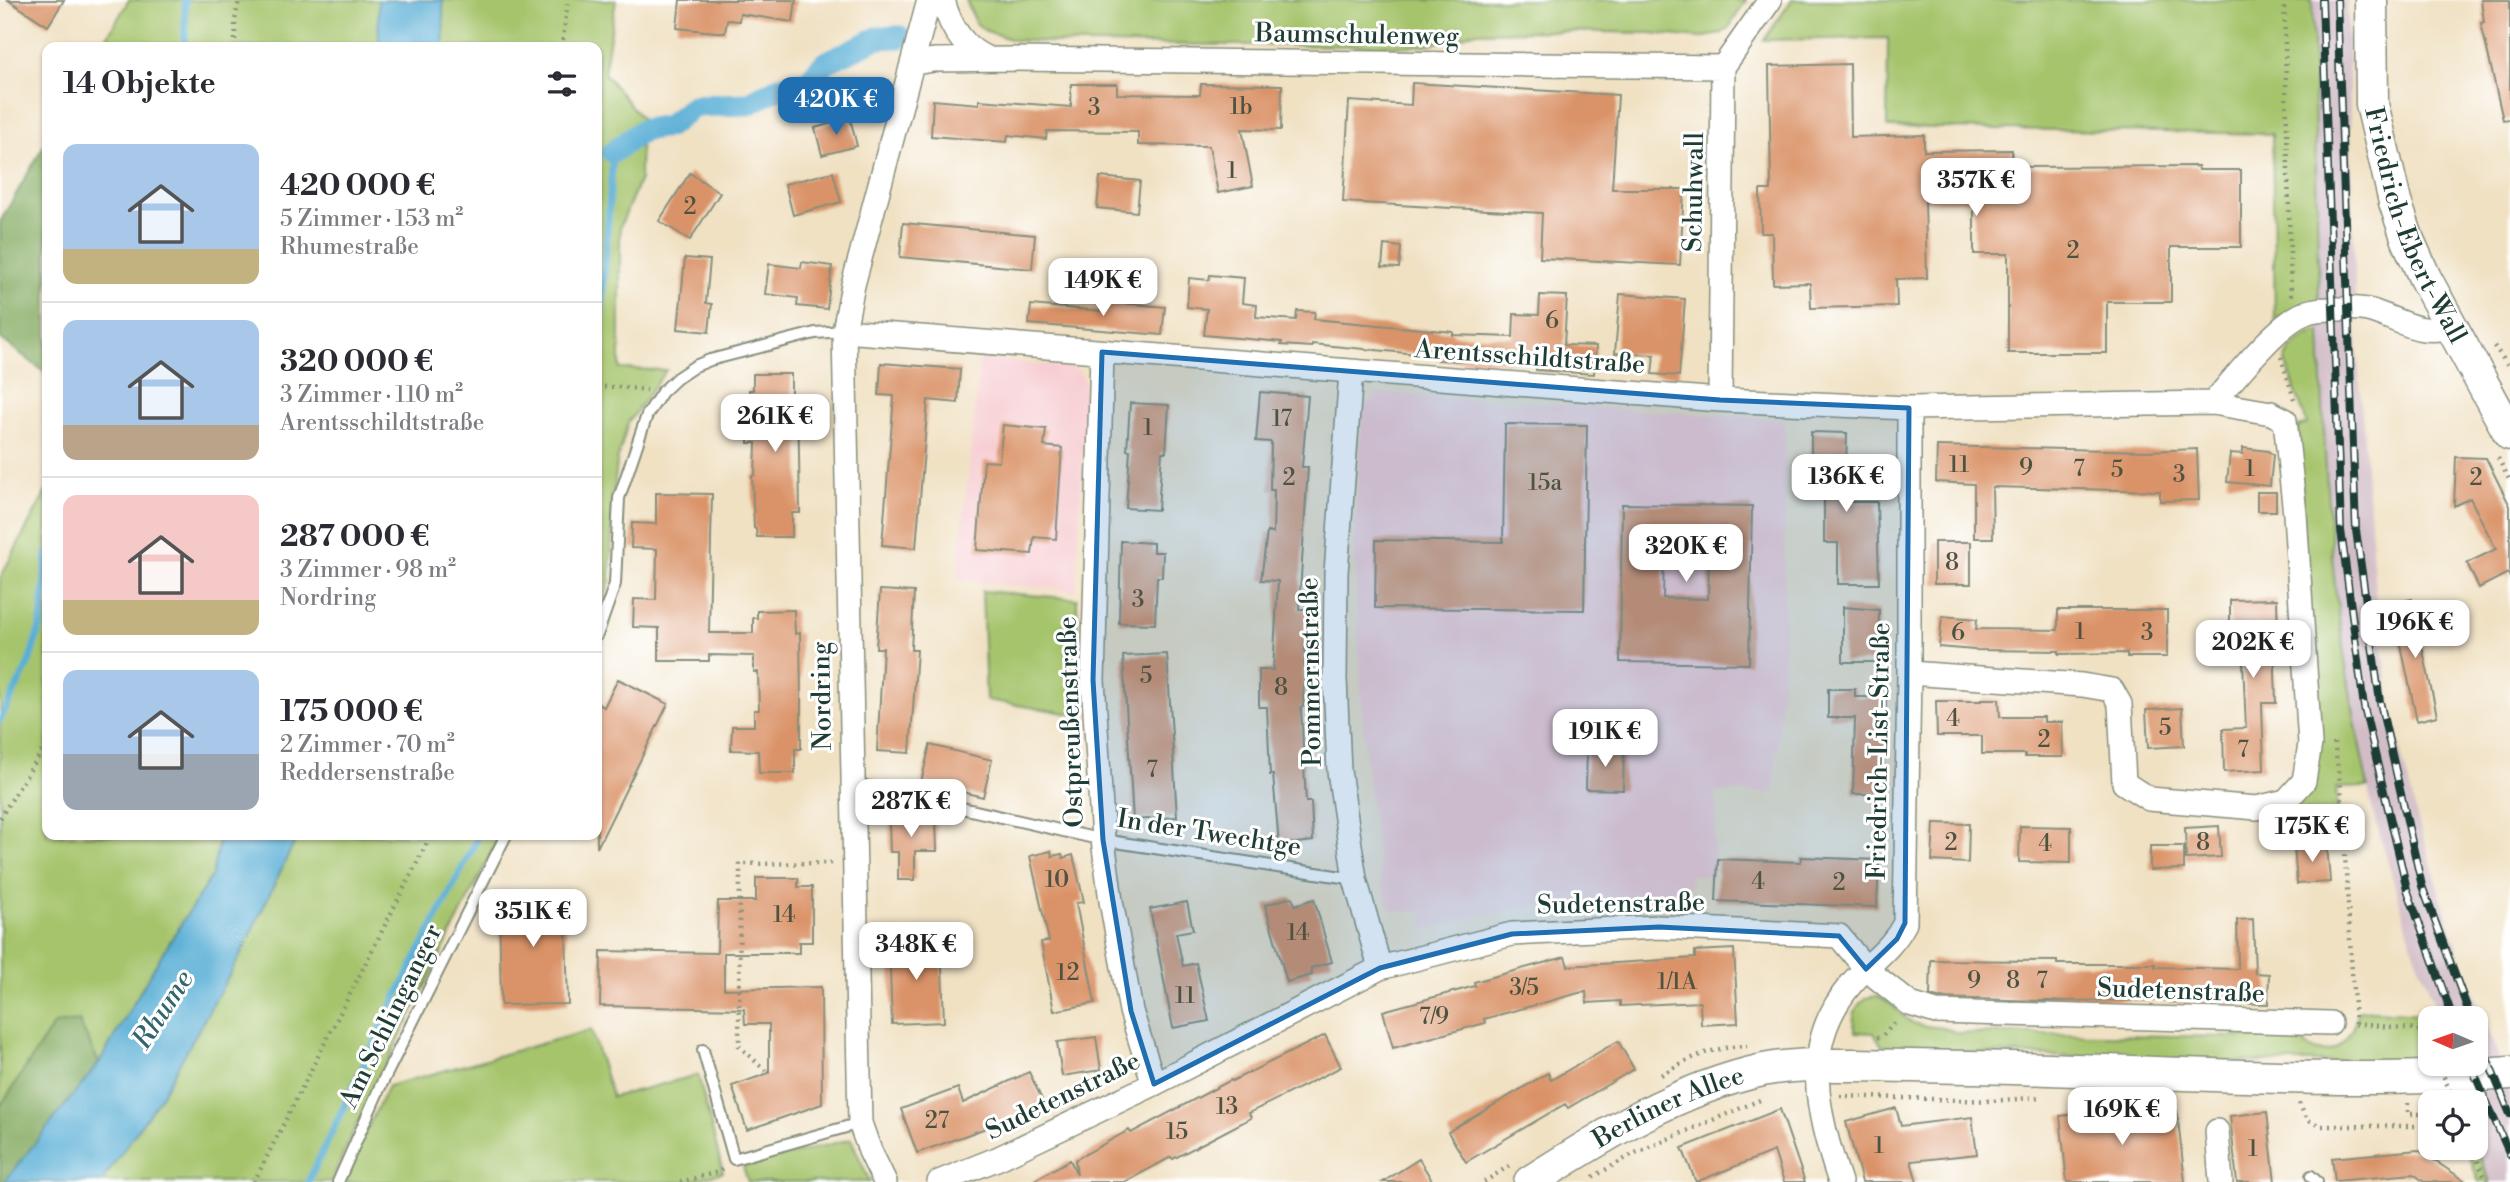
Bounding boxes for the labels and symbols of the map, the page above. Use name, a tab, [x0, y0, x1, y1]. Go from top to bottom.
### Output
street label: Baumschulenweg	[1254, 17, 1460, 53]
pin: 420K €	[779, 78, 893, 137]
house number: 1b	[1229, 93, 1253, 121]
house number: 3	[1088, 94, 1100, 122]
street label: Friedrich-Ebert-Wall	[2357, 104, 2474, 349]
street label: Schuhwall	[1677, 131, 1711, 252]
house number: 1	[1227, 157, 1237, 185]
pin: 357K €	[1919, 158, 2033, 218]
house number: 2	[683, 193, 697, 221]
house number: 2	[2066, 237, 2080, 265]
pin: 149K €	[1046, 258, 1160, 318]
house number: 6	[1545, 307, 1559, 335]
street label: Arentsschildtstraße	[1413, 333, 1646, 381]
pin: 261K €	[718, 394, 832, 454]
house number: 17	[1272, 405, 1293, 433]
house number: 1	[1143, 414, 1153, 442]
house number: 11	[1949, 451, 1969, 479]
pin: 136K €	[1789, 454, 1903, 514]
house number: 9	[2019, 454, 2033, 482]
house number: 7	[2073, 455, 2085, 483]
house number: 1	[2245, 455, 2255, 483]
house number: 5	[2111, 456, 2123, 484]
house number: 3	[2173, 461, 2185, 489]
house number: 2	[1282, 464, 1296, 492]
house number: 2	[2469, 464, 2483, 492]
house number: 15a	[1528, 469, 1562, 497]
pin: 320K €	[1629, 524, 1743, 584]
house number: 8	[1945, 549, 1959, 577]
street label: Pommernstraße	[1293, 577, 1329, 767]
house number: 3	[1132, 586, 1144, 614]
pin: 196K €	[2358, 600, 2472, 660]
street label: Ostpreußenstraße	[1051, 616, 1091, 828]
house number: 1	[2075, 618, 2085, 646]
house number: 6	[1951, 619, 1965, 647]
house number: 3	[2141, 619, 2153, 647]
pin: 202K €	[2196, 620, 2310, 680]
street label: Friedrich-List-Straße	[1861, 622, 1897, 880]
street label: Nordring	[805, 641, 839, 751]
house number: 5	[1140, 662, 1152, 690]
house number: 8	[1274, 674, 1288, 702]
house number: 4	[1946, 705, 1960, 733]
pin: 191K €	[1548, 710, 1662, 769]
house number: 5	[2159, 714, 2171, 742]
house number: 2	[2037, 726, 2051, 754]
house number: 7	[2237, 736, 2249, 764]
house number: 7	[1146, 756, 1158, 784]
pin: 287K €	[854, 780, 968, 839]
street label: In der Twechtge	[1115, 803, 1303, 863]
pin: 175K €	[2255, 804, 2369, 864]
house number: 2	[1944, 829, 1958, 857]
house number: 8	[2196, 829, 2210, 857]
house number: 4	[2038, 830, 2052, 858]
house number: 10	[1045, 866, 1069, 894]
house number: 4	[1751, 868, 1765, 896]
house number: 2	[1832, 869, 1846, 897]
street label: Sudetenstraße	[1537, 887, 1705, 921]
pin: 351K €	[476, 890, 590, 949]
house number: 14	[773, 901, 795, 929]
street label: Am Schlinganger	[332, 919, 449, 1114]
house number: 14	[1287, 919, 1309, 947]
pin: 348K €	[859, 922, 973, 982]
house number: 12	[1056, 959, 1080, 987]
water label: Rhume	[124, 964, 201, 1057]
house number: 9	[1967, 967, 1981, 995]
house number: 8	[2006, 967, 2020, 995]
house number: 7	[2036, 967, 2048, 995]
house number: 1/1A	[1657, 968, 1698, 996]
street label: Sudetenstraße	[2096, 972, 2266, 1010]
house number: 3/5	[1509, 974, 1539, 1002]
house number: 11	[1175, 982, 1195, 1010]
house number: 7/9	[1419, 1003, 1449, 1031]
north arrow	[2418, 1006, 2488, 1076]
street label: Sudetenstraße	[980, 1045, 1146, 1147]
street label: Berliner Allee	[1586, 1059, 1748, 1156]
pin: 169K €	[2065, 1088, 2179, 1147]
house number: 13	[1216, 1093, 1238, 1121]
house number: 27	[925, 1107, 950, 1135]
house number: 15	[1166, 1118, 1188, 1146]
house number: 1	[1874, 1132, 1884, 1160]
house number: 1	[2248, 1135, 2258, 1163]

